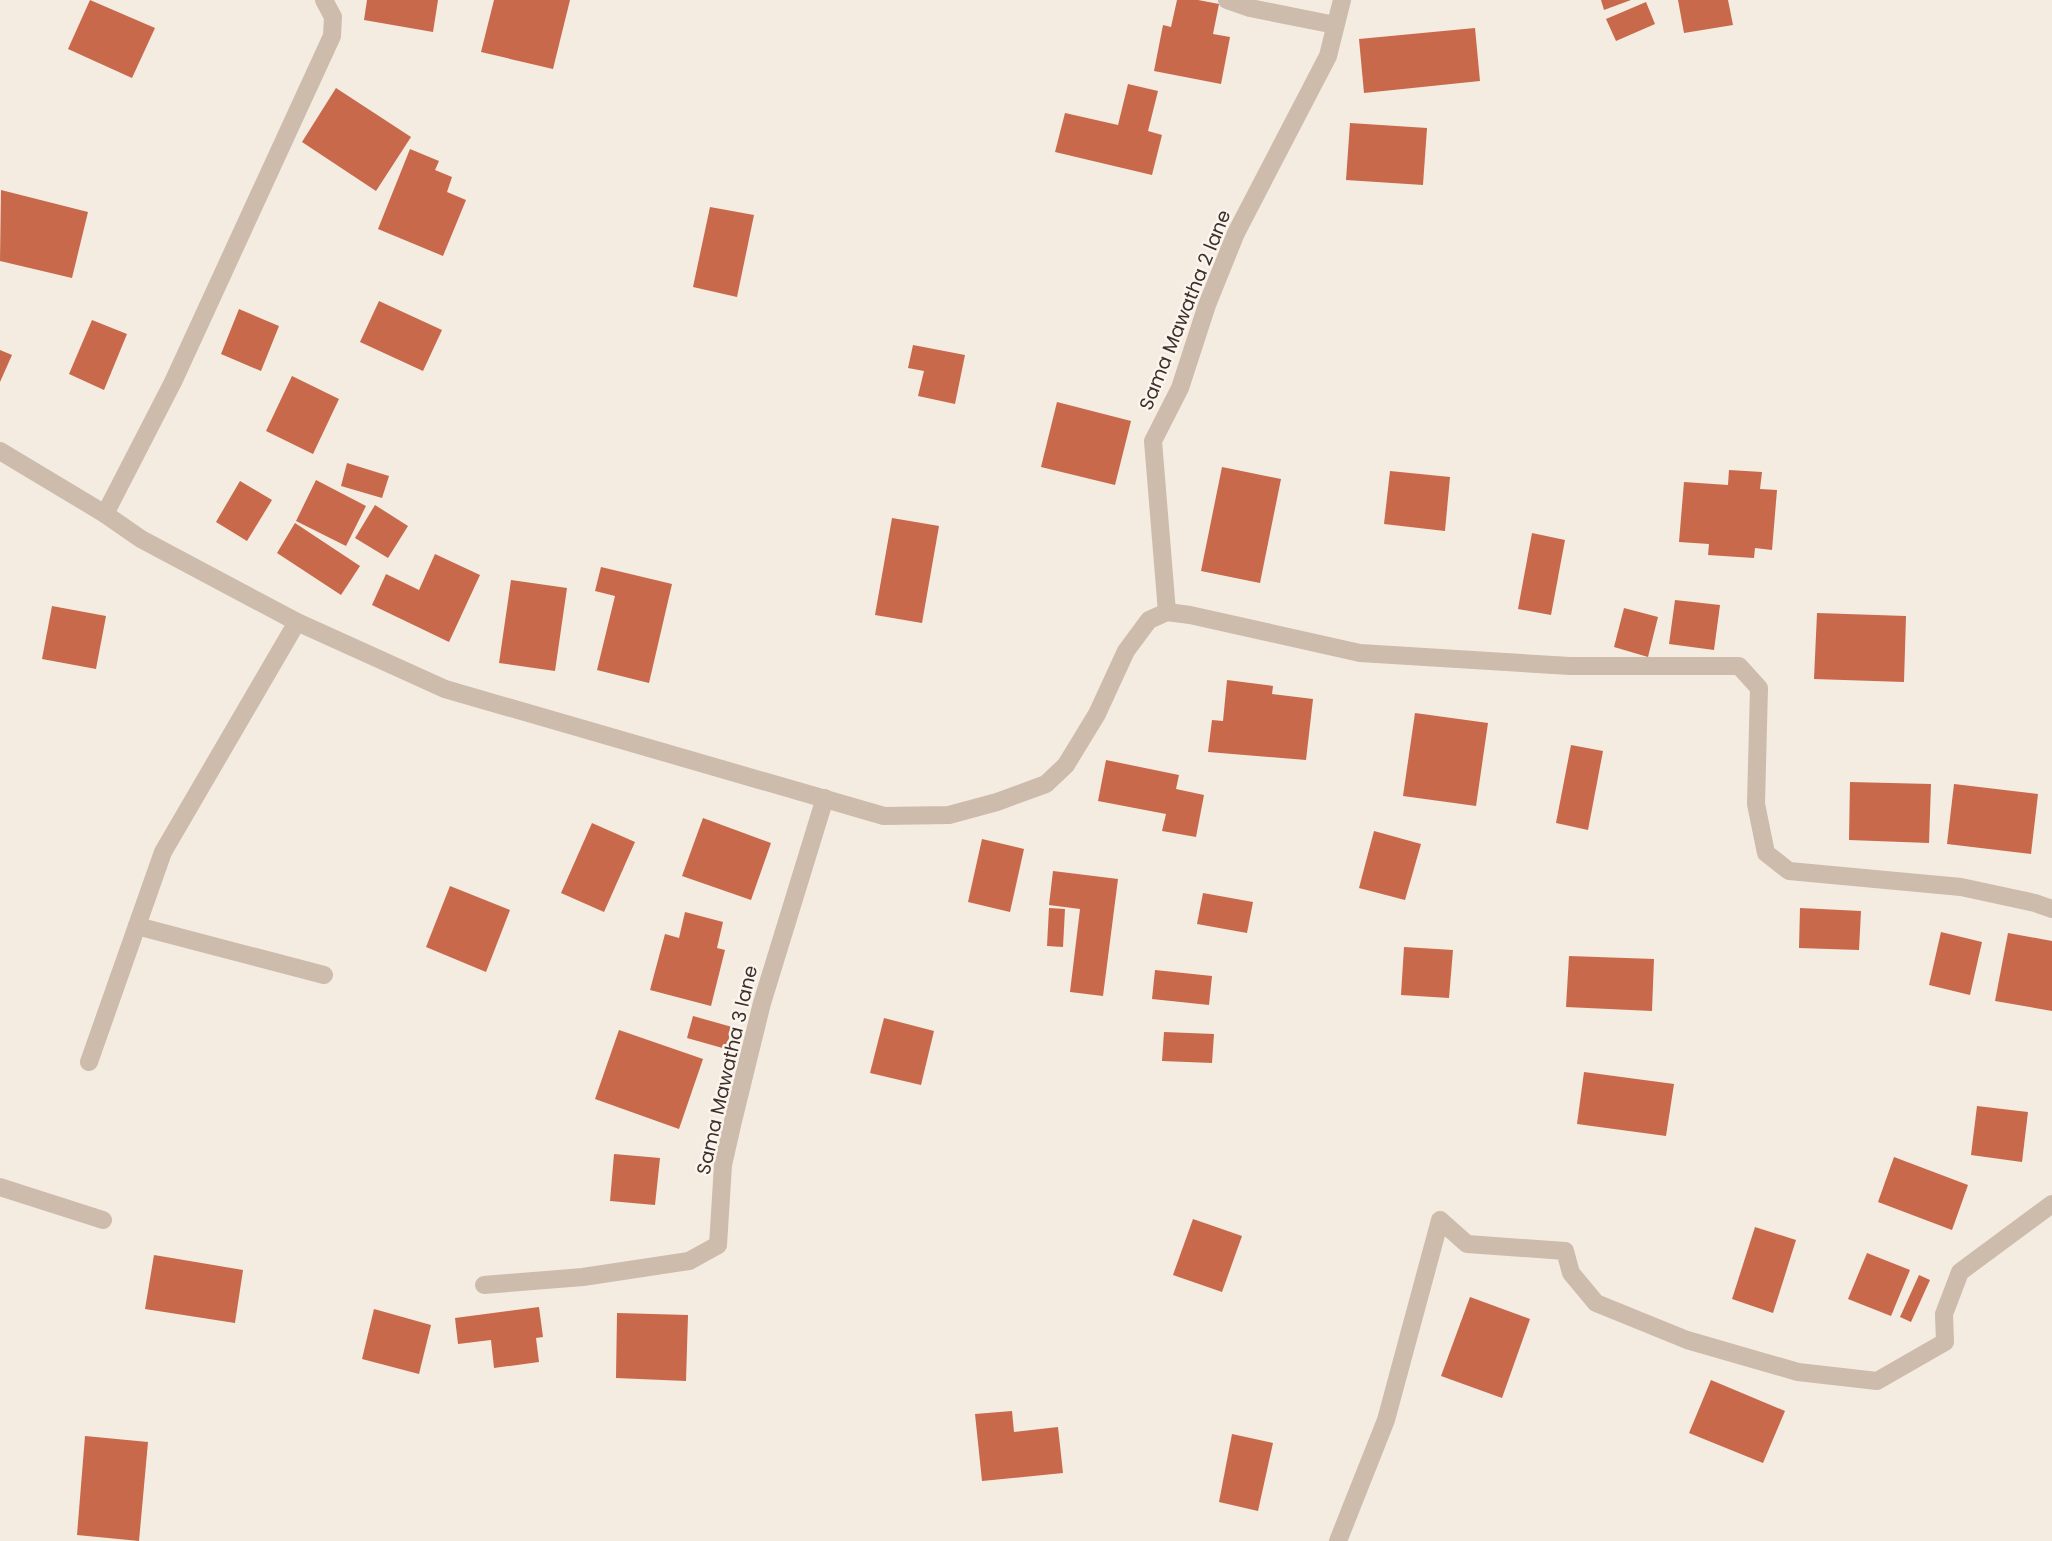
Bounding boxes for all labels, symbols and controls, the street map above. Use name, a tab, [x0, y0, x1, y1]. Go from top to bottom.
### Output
street label: Sama Mawatha 2 lane	[1132, 206, 1238, 414]
street label: Sama Mawatha 3 lane	[690, 963, 764, 1177]

